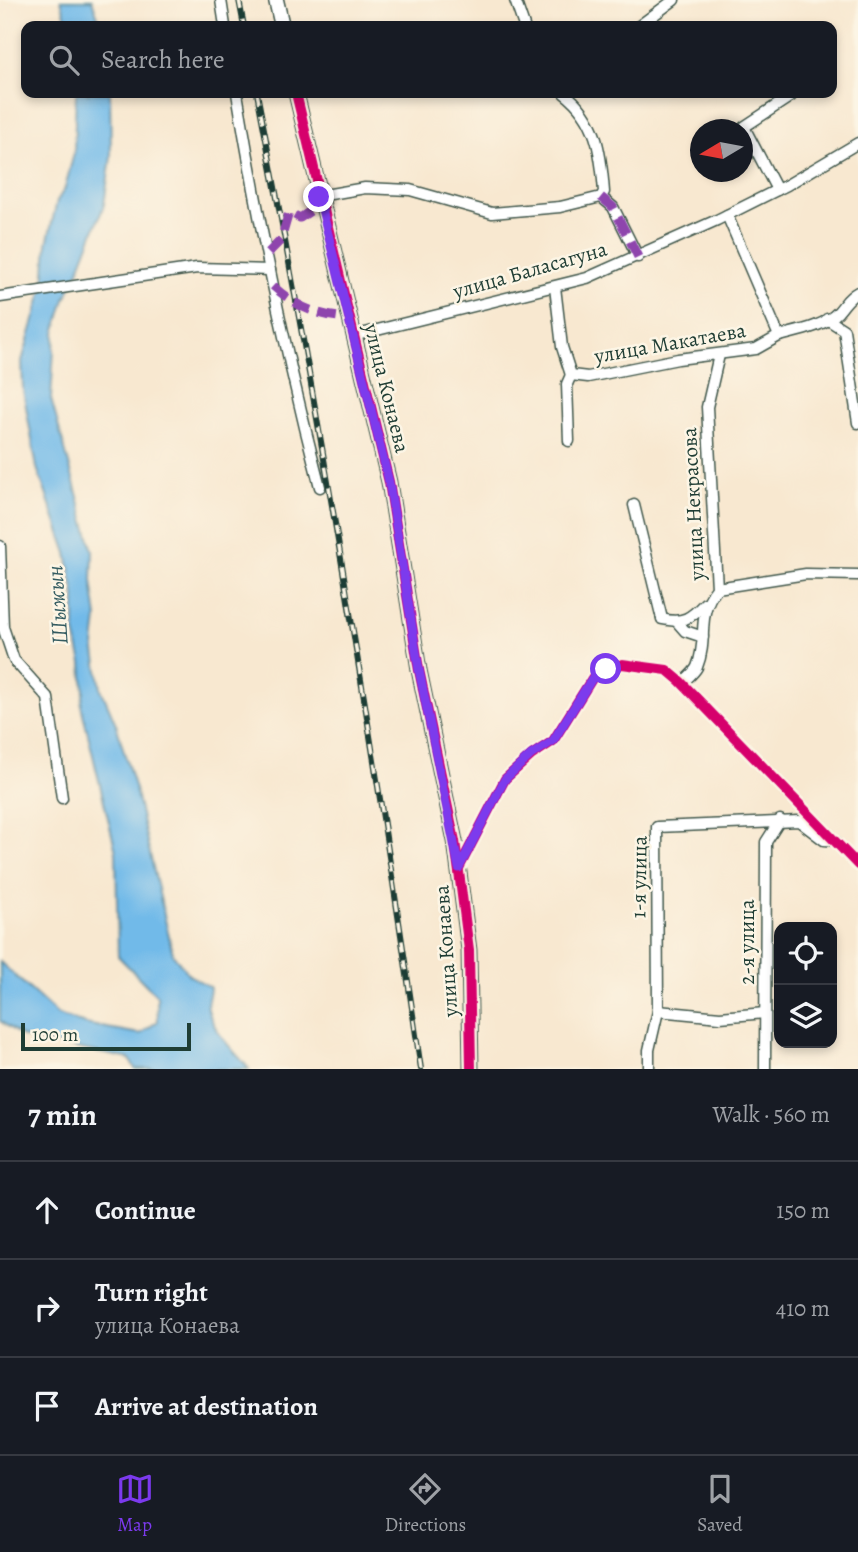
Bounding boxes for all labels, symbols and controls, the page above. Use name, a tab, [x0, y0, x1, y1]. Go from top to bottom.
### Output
search box	[21, 21, 837, 98]
icon: search	[45, 41, 83, 79]
text: Search here	[101, 42, 225, 77]
north arrow	[690, 119, 753, 182]
route end	[303, 181, 334, 212]
street label: улица Баласагуна	[449, 235, 610, 306]
street label: улица Макатаева	[591, 316, 748, 370]
street label: улица Конаева	[357, 319, 417, 456]
street label: улица Некрасова	[675, 426, 711, 582]
water label: Шыжын	[39, 564, 76, 646]
route start	[590, 653, 621, 684]
street label: 1-я улица	[624, 835, 654, 919]
street label: улица Конаева	[427, 884, 465, 1019]
street label: 2-я улица	[733, 899, 761, 985]
map controls	[774, 922, 837, 1048]
button: locate	[774, 922, 837, 985]
button: layers	[774, 985, 837, 1048]
scale bar	[21, 1020, 191, 1052]
text: 100 m	[32, 1022, 78, 1048]
text: 7 min	[28, 1095, 97, 1135]
text: Walk · 560 m	[713, 1099, 830, 1130]
icon: ahead	[28, 1191, 66, 1229]
text: Continue	[95, 1193, 196, 1228]
text: 150 m	[776, 1195, 830, 1226]
text: Turn right	[95, 1275, 208, 1310]
icon: right	[28, 1289, 66, 1327]
text: 410 m	[776, 1293, 830, 1324]
text: улица Конаева	[95, 1310, 240, 1341]
icon: arrive	[28, 1387, 66, 1425]
text: Arrive at destination	[95, 1389, 318, 1424]
tab: Map	[116, 1470, 154, 1538]
tab: Directions	[385, 1470, 466, 1538]
tab: Saved	[697, 1470, 742, 1538]

